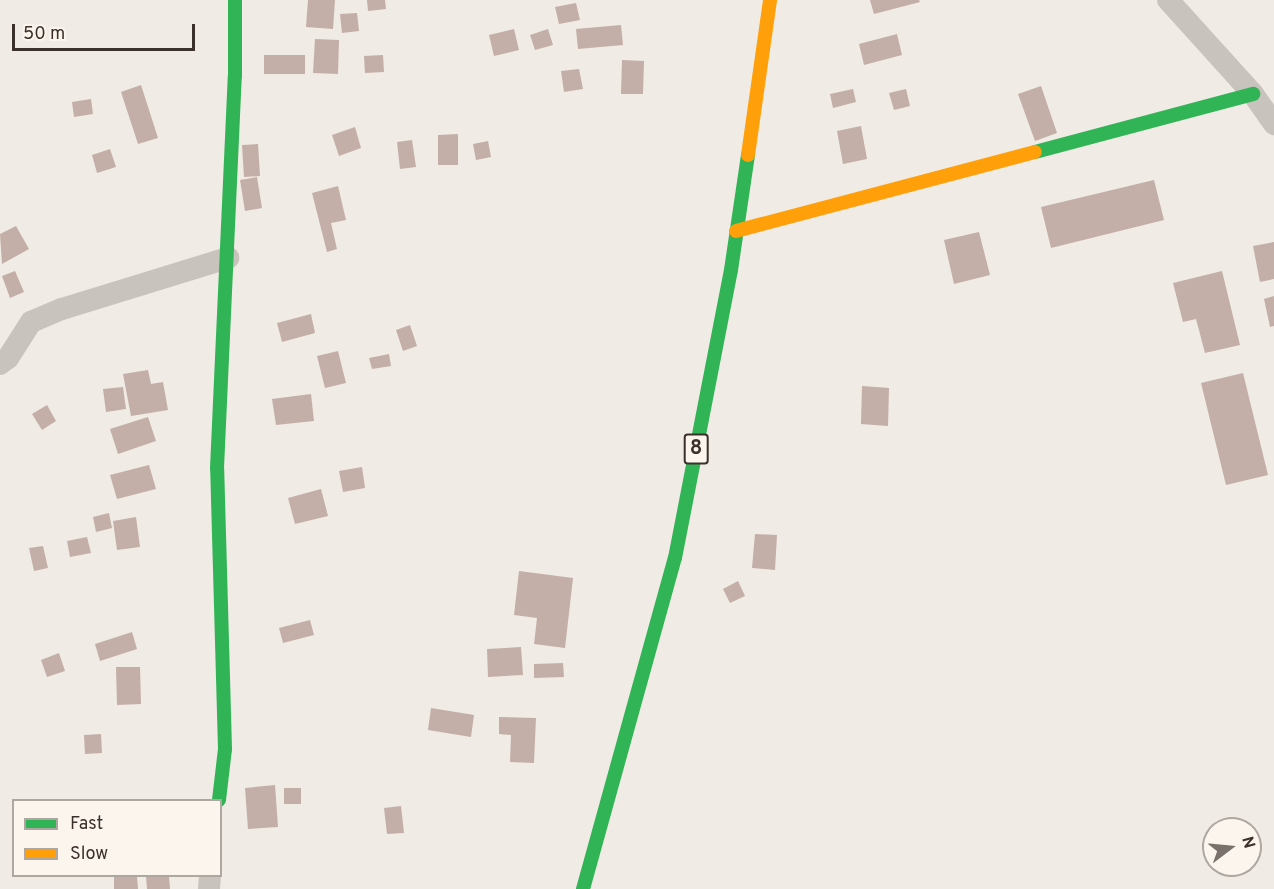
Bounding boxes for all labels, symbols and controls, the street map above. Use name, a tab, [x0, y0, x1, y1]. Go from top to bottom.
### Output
scale bar	[15, 12, 198, 50]
text: 50 m	[23, 23, 65, 46]
road number: 8	[682, 432, 710, 466]
legend	[12, 799, 222, 877]
text: Fast	[70, 813, 103, 836]
north arrow	[1202, 817, 1262, 877]
text: N	[1236, 834, 1259, 851]
text: Slow	[70, 843, 108, 866]

